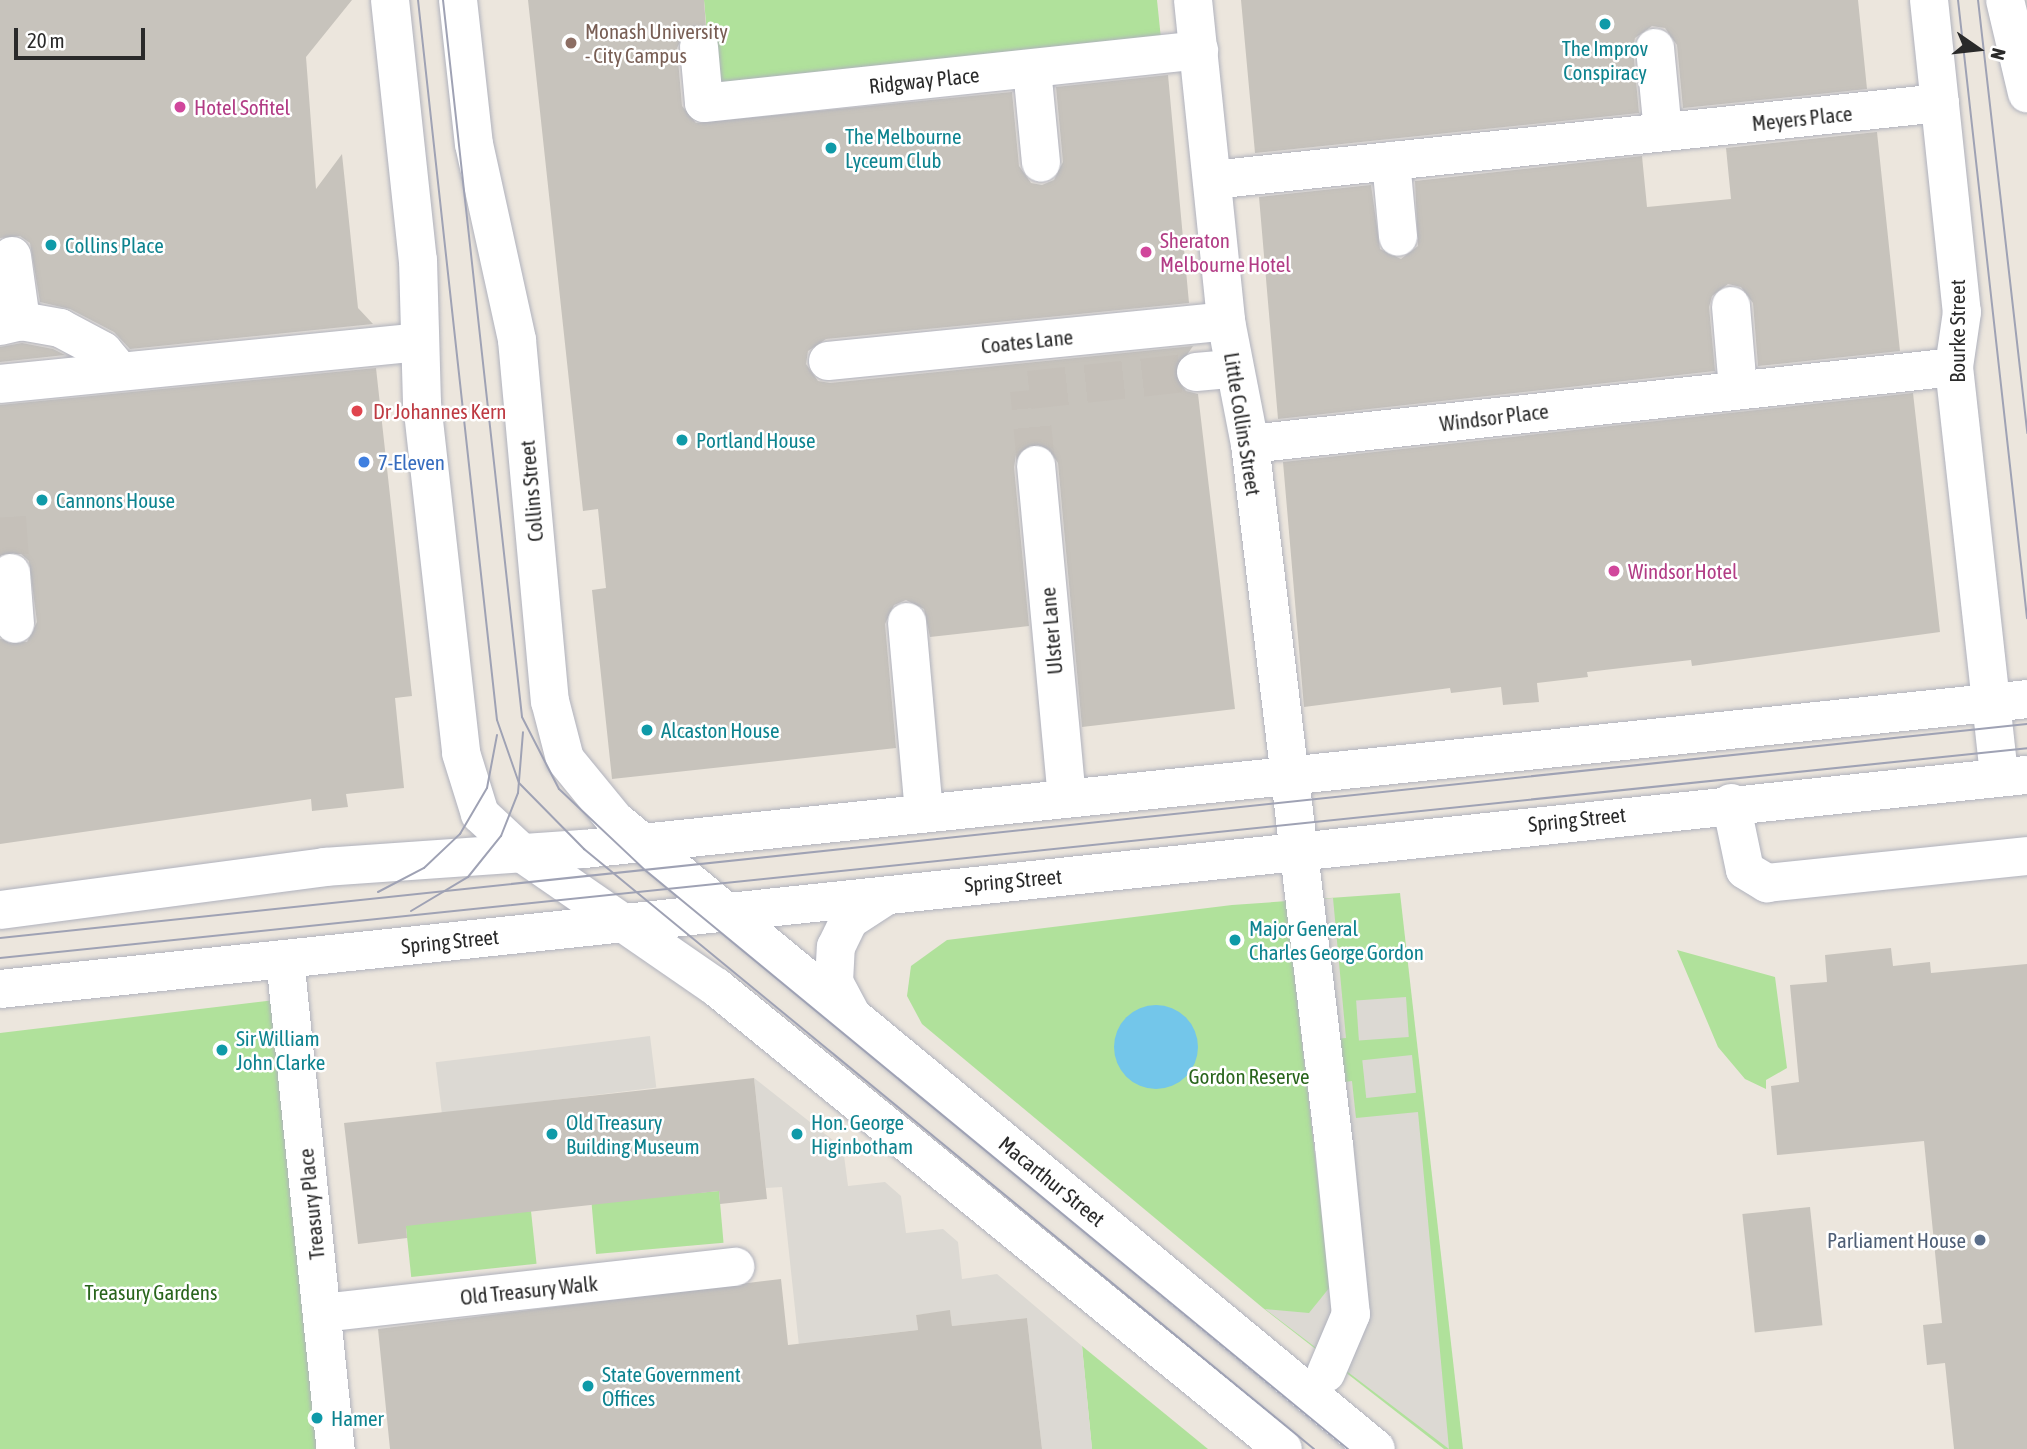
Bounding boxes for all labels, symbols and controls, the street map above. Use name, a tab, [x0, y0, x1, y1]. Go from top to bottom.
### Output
scale bar	[18, 14, 149, 58]
north arrow	[1943, 14, 2013, 84]
marker: The Improv Conspiracy	[1597, 16, 1613, 32]
place label: Monash University - City Campus	[585, 18, 728, 68]
text: 20 m	[27, 28, 65, 52]
marker: Monash University - City Campus	[563, 35, 579, 51]
place label: The Improv Conspiracy	[1562, 35, 1648, 85]
text: N	[1986, 46, 2010, 62]
street label: Ridgway Place	[868, 62, 980, 98]
place label: Hotel Sofitel	[194, 94, 290, 120]
marker: Hotel Sofitel	[172, 99, 188, 115]
street label: Meyers Place	[1751, 100, 1853, 136]
place label: The Melbourne Lyceum Club	[845, 123, 961, 173]
marker: The Melbourne Lyceum Club	[823, 140, 839, 156]
place label: Sheraton Melbourne Hotel	[1160, 227, 1291, 277]
place label: Collins Place	[65, 232, 164, 258]
marker: Collins Place	[43, 237, 59, 253]
marker: Sheraton Melbourne Hotel	[1138, 244, 1154, 260]
street label: Bourke Street	[1944, 279, 1970, 383]
street label: Coates Lane	[980, 324, 1074, 358]
street label: Little Collins Street	[1219, 351, 1267, 497]
place label: Dr Johannes Kern	[373, 398, 506, 424]
street label: Windsor Place	[1438, 398, 1550, 436]
marker: Dr Johannes Kern	[347, 401, 367, 421]
place label: Portland House	[696, 427, 815, 453]
marker: Portland House	[674, 432, 690, 448]
street label: Collins Street	[514, 439, 548, 543]
place label: 7-Eleven	[378, 449, 445, 475]
marker: 7-Eleven	[356, 454, 372, 470]
place label: Cannons House	[56, 487, 175, 513]
marker: Cannons House	[34, 492, 50, 508]
place label: Windsor Hotel	[1628, 558, 1738, 584]
marker: Windsor Hotel	[1606, 563, 1622, 579]
street label: Ulster Lane	[1035, 586, 1067, 676]
place label: Alcaston House	[661, 717, 780, 743]
marker: Alcaston House	[639, 722, 655, 738]
street label: Spring Street	[1527, 801, 1627, 837]
street label: Spring Street	[963, 863, 1063, 897]
place label: Major General Charles George Gordon	[1249, 915, 1424, 965]
street label: Spring Street	[400, 923, 500, 959]
marker: Major General Charles George Gordon	[1227, 932, 1243, 948]
place label: Sir William John Clarke	[236, 1025, 325, 1075]
marker: Sir William John Clarke	[214, 1042, 230, 1058]
park label: Gordon Reserve	[1188, 1063, 1310, 1089]
place label: Old Treasury Building Museum	[566, 1109, 700, 1159]
place label: Hon. George Higinbotham	[811, 1109, 913, 1159]
marker: Old Treasury Building Museum	[544, 1126, 560, 1142]
marker: Hon. George Higinbotham	[789, 1126, 805, 1142]
street label: Macarthur Street	[994, 1131, 1110, 1231]
street label: Treasury Place	[293, 1147, 329, 1261]
place label: Parliament House	[1827, 1227, 1966, 1253]
marker: Parliament House	[1972, 1232, 1988, 1248]
street label: Old Treasury Walk	[459, 1270, 599, 1310]
park label: Treasury Gardens	[85, 1279, 217, 1305]
place label: State Government Offices	[602, 1361, 741, 1411]
marker: State Government Offices	[580, 1378, 596, 1394]
place label: Hamer	[331, 1405, 384, 1431]
marker: Hamer	[309, 1410, 325, 1426]

